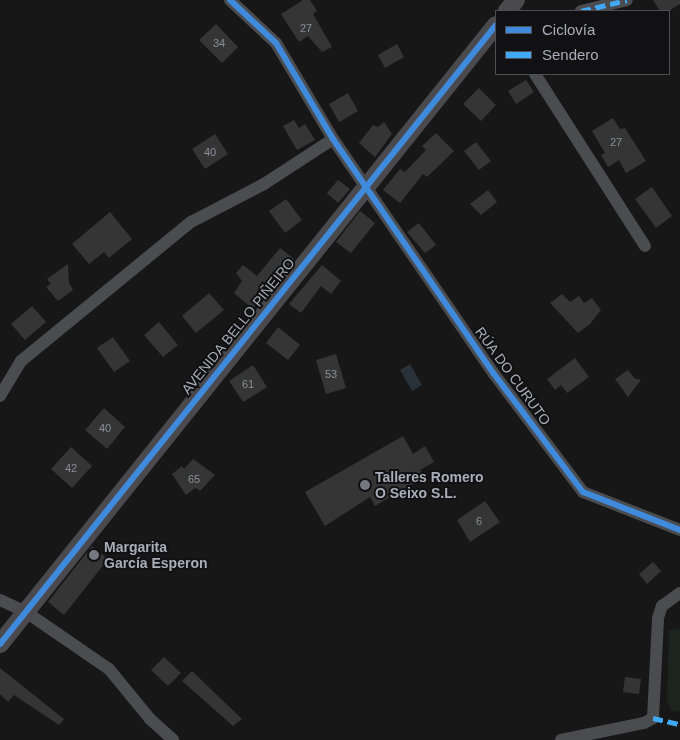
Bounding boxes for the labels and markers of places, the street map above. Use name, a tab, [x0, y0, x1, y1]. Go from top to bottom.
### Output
place label: Talleres Romero O Seixo S.L.	[375, 469, 484, 502]
marker: Talleres Romero O Seixo S.L.	[359, 479, 371, 491]
place label: Margarita García Esperon	[104, 539, 207, 572]
marker: Margarita García Esperon	[88, 549, 100, 561]

